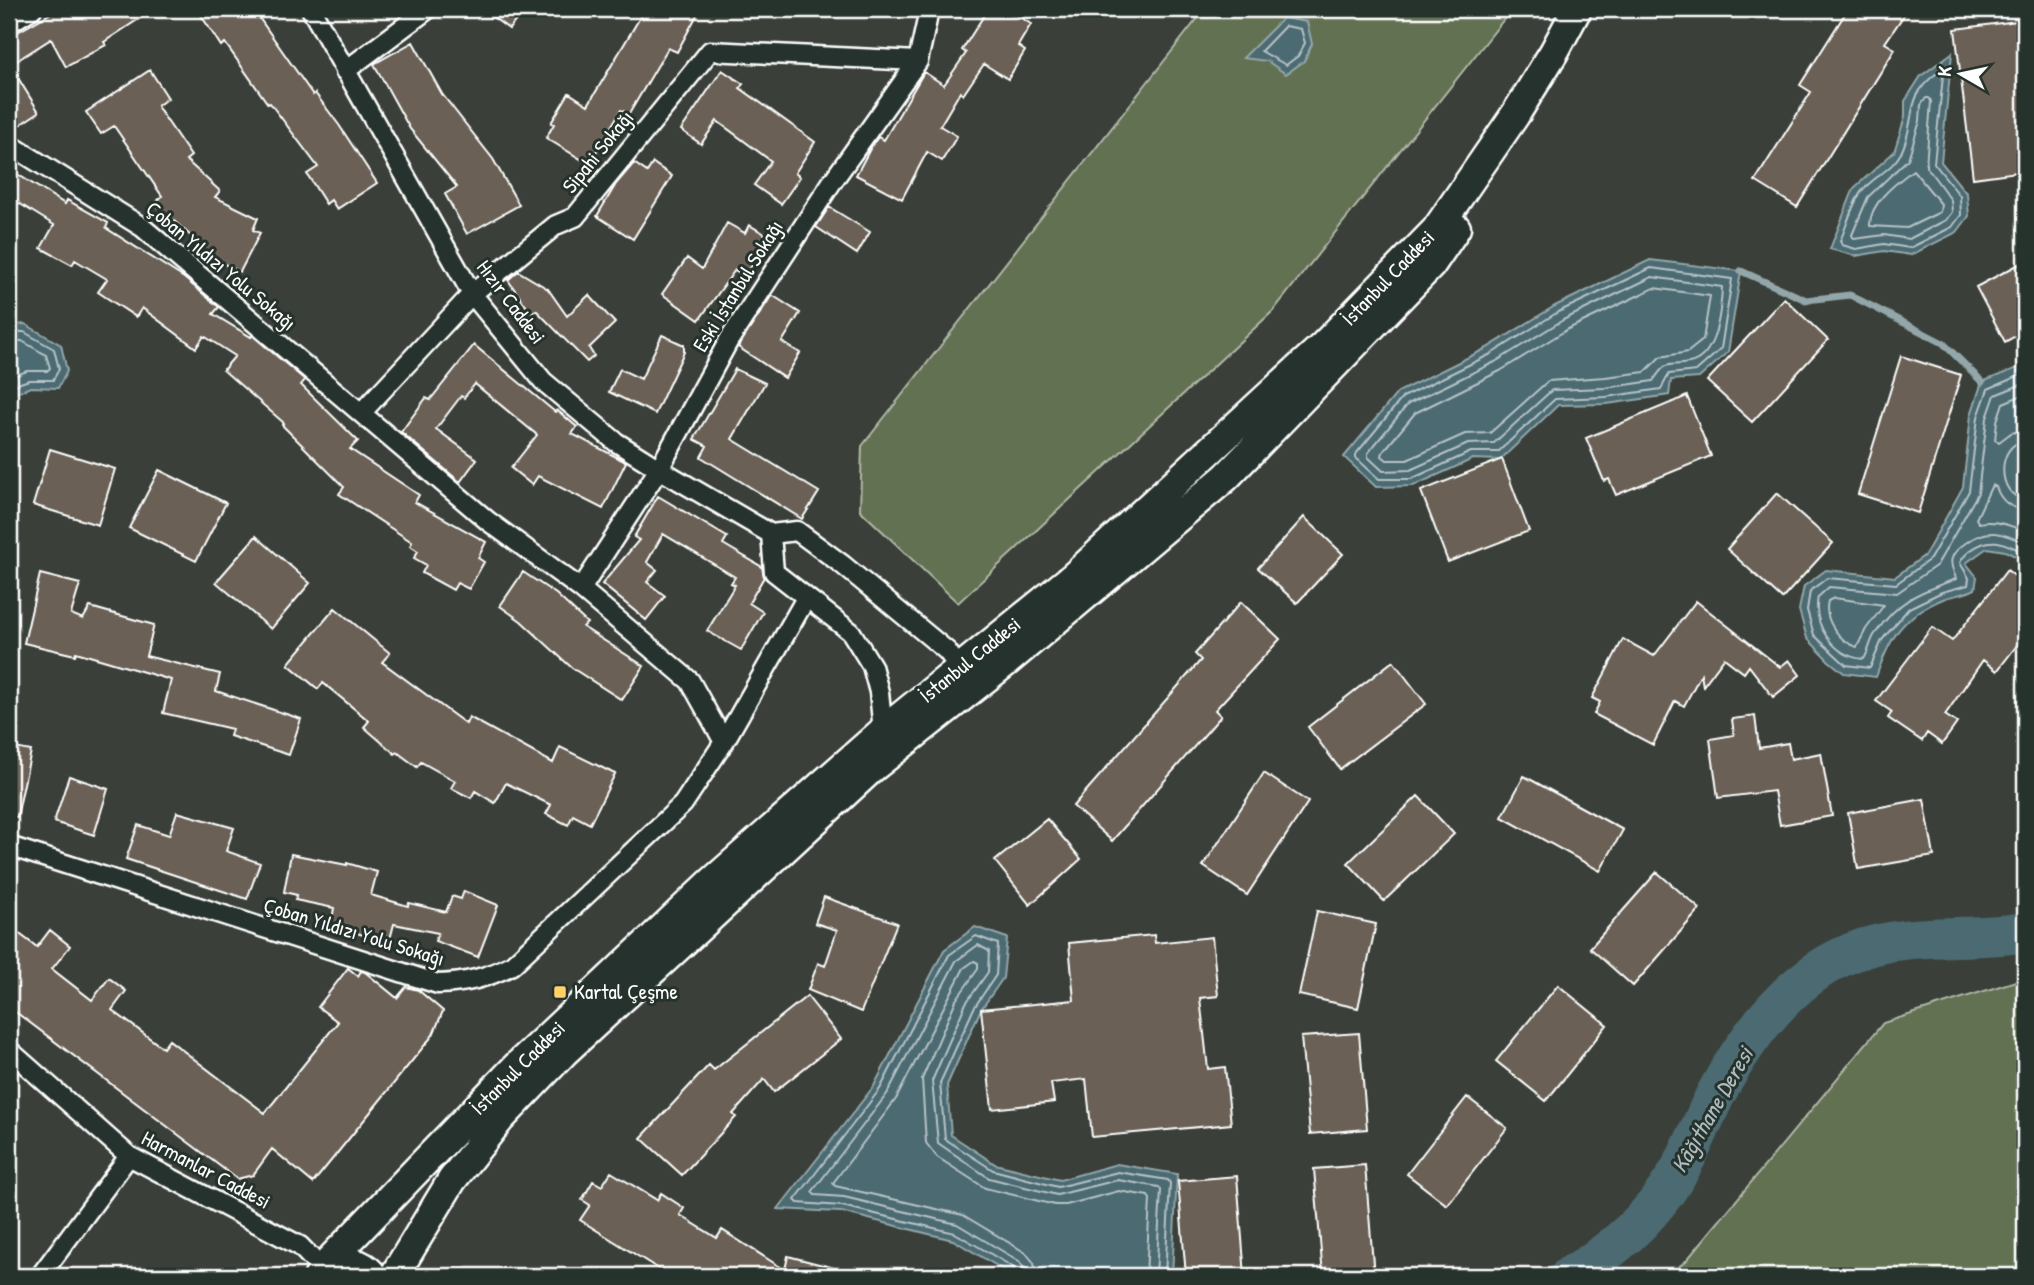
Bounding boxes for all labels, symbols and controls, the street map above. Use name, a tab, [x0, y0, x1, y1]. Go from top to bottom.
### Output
north arrow	[1926, 38, 1996, 108]
text: K	[1931, 64, 1958, 78]
street label: Sipahi Sokağı	[555, 104, 640, 199]
street label: Çoban Yıldızı Yolu Sokağı	[140, 194, 303, 337]
street label: Eski İstanbul Sokağı	[685, 214, 790, 357]
street label: İstanbul Caddesi	[1335, 223, 1441, 332]
street label: Hızır Caddesi	[470, 254, 553, 350]
street label: İstanbul Caddesi	[913, 610, 1026, 709]
street label: Çoban Yıldızı Yolu Sokağı	[260, 890, 448, 973]
place label: Kartal Çeşme	[574, 977, 678, 1006]
marker: Kartal Çeşme	[552, 984, 568, 1000]
street label: İstanbul Caddesi	[464, 1014, 571, 1121]
water label: Kâğıthane Deresi	[1663, 1040, 1762, 1179]
street label: Harmanlar Caddesi	[137, 1123, 276, 1216]

